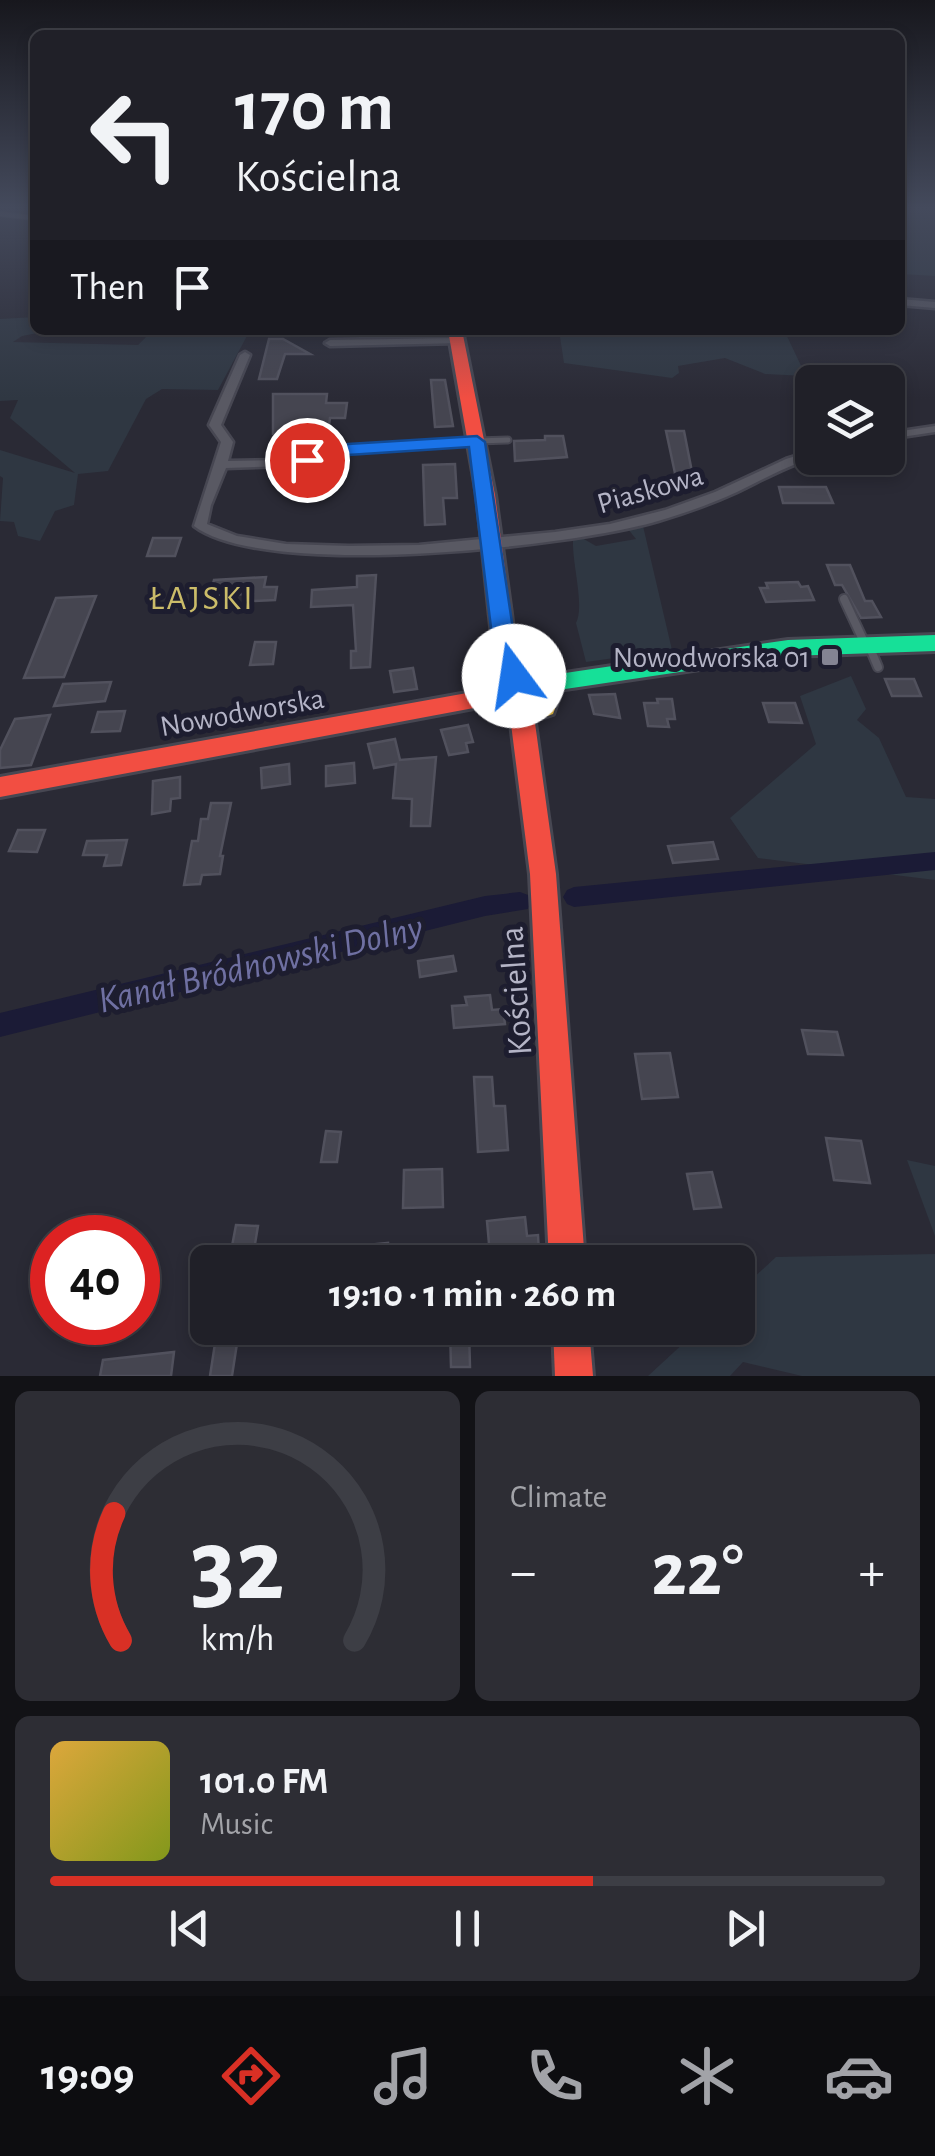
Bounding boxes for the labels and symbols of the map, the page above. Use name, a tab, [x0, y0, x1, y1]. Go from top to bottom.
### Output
pin	[265, 418, 350, 503]
street label: Piaskowa	[594, 461, 707, 519]
district label: ŁAJSKI	[149, 581, 255, 616]
position arrow	[462, 624, 566, 728]
place label: Nowodworska 01	[613, 643, 810, 673]
marker: Nowodworska 01	[819, 646, 841, 668]
street label: Nowodworska	[158, 684, 327, 742]
water label: Kanał Bródnowski Dolny	[94, 909, 427, 1021]
street label: Kościelna	[495, 925, 538, 1057]
speed limit sign: 40	[30, 1215, 160, 1345]

